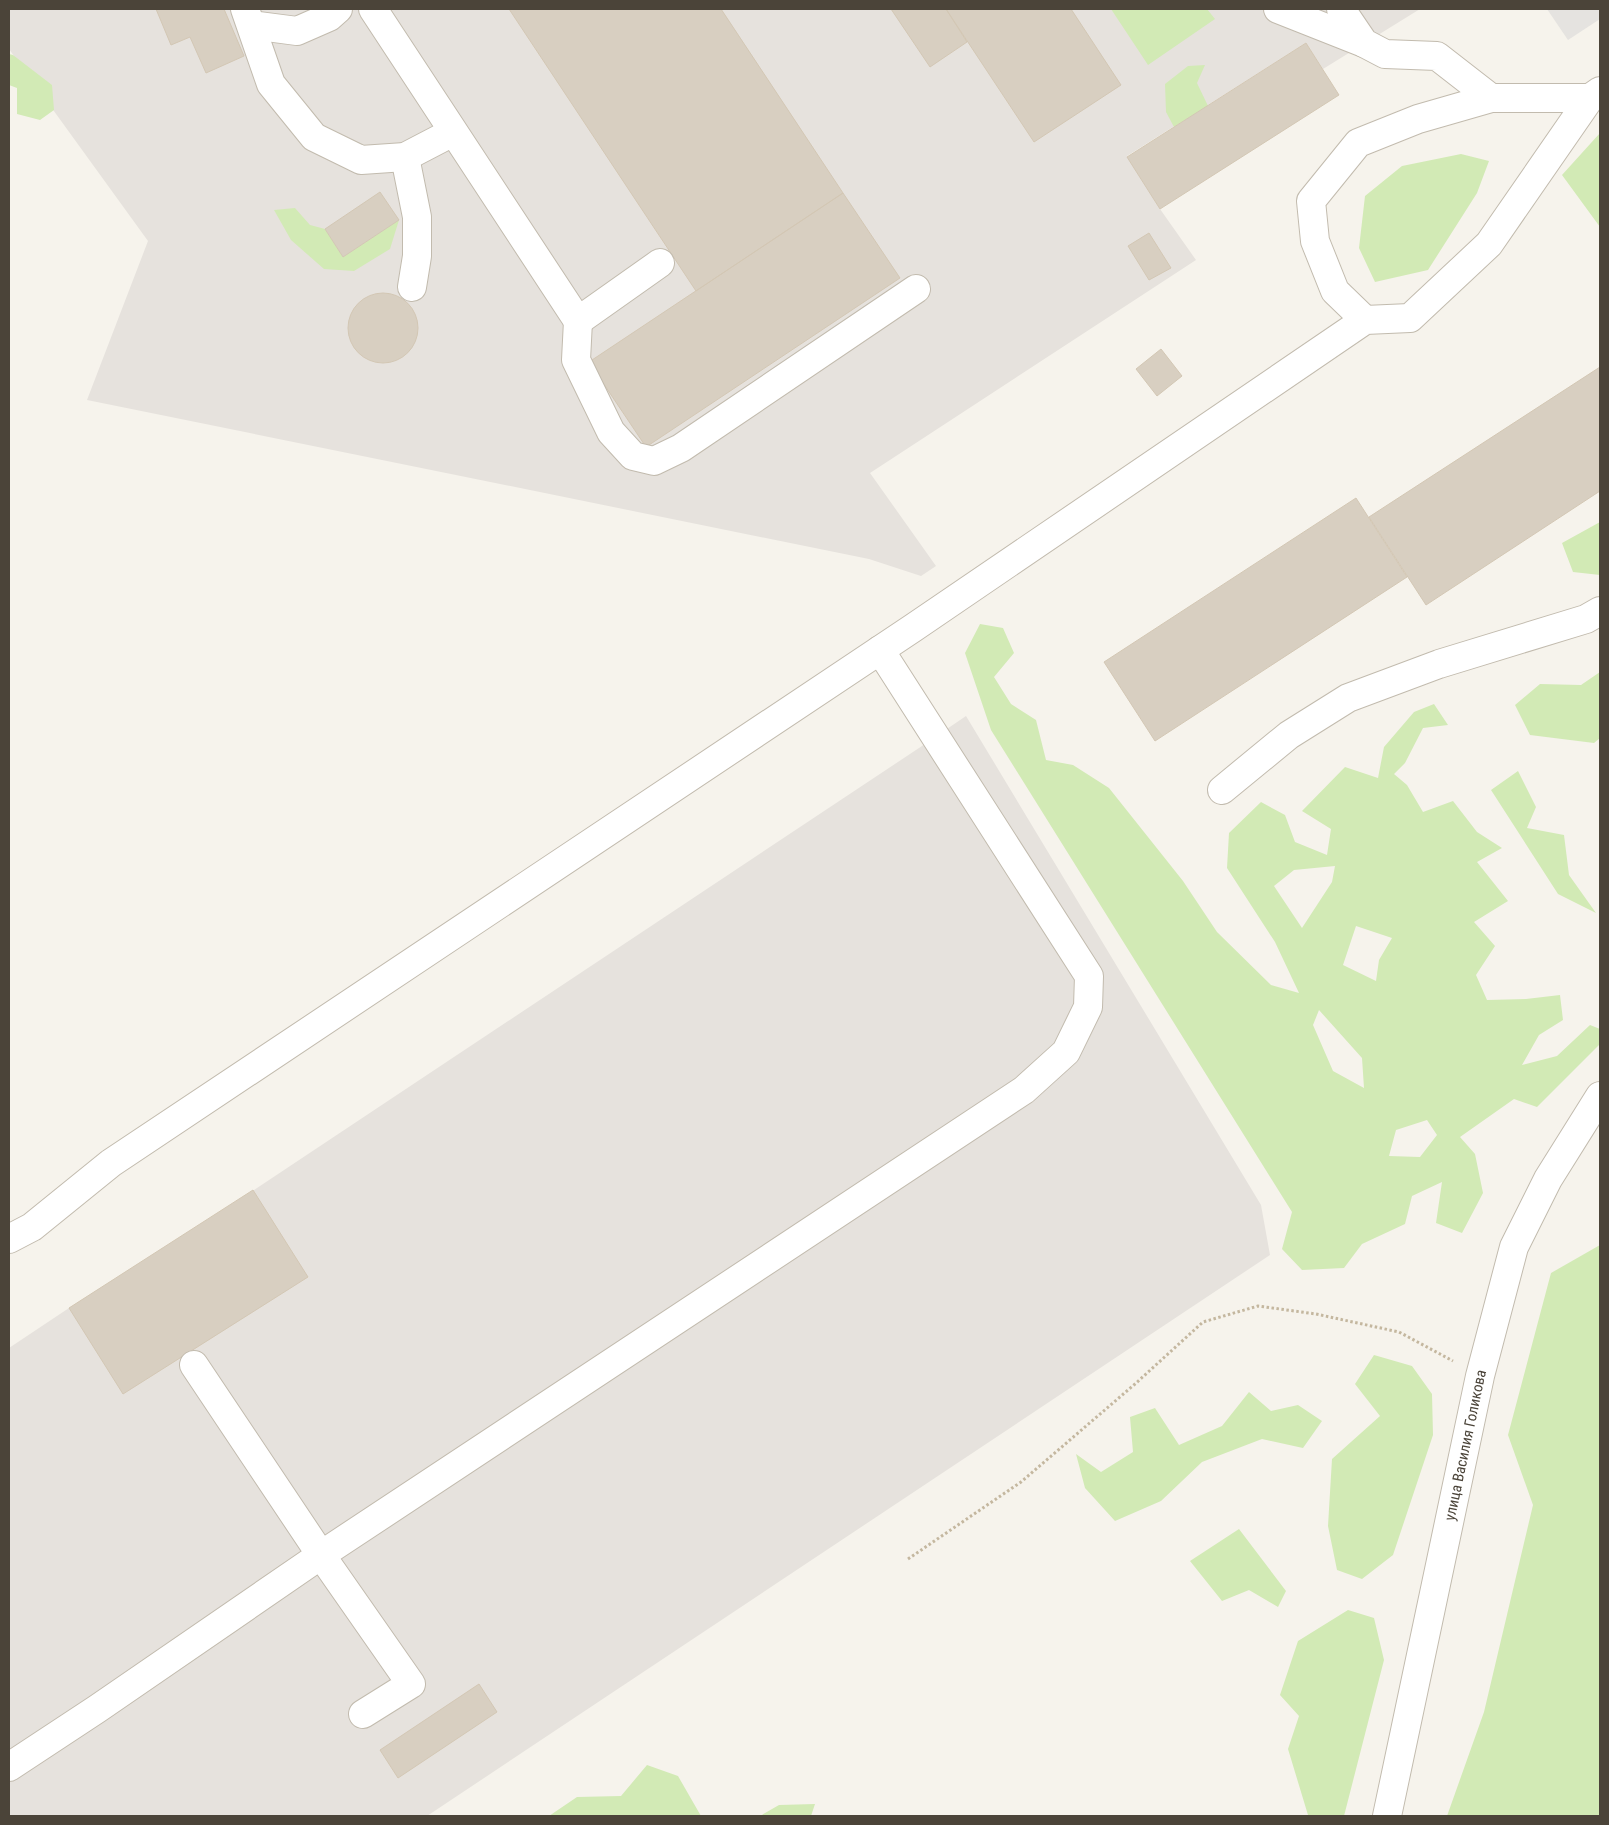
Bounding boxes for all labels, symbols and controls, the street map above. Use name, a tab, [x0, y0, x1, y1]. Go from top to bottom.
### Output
street label: улица Василия Голикова	[1441, 1368, 1490, 1522]

